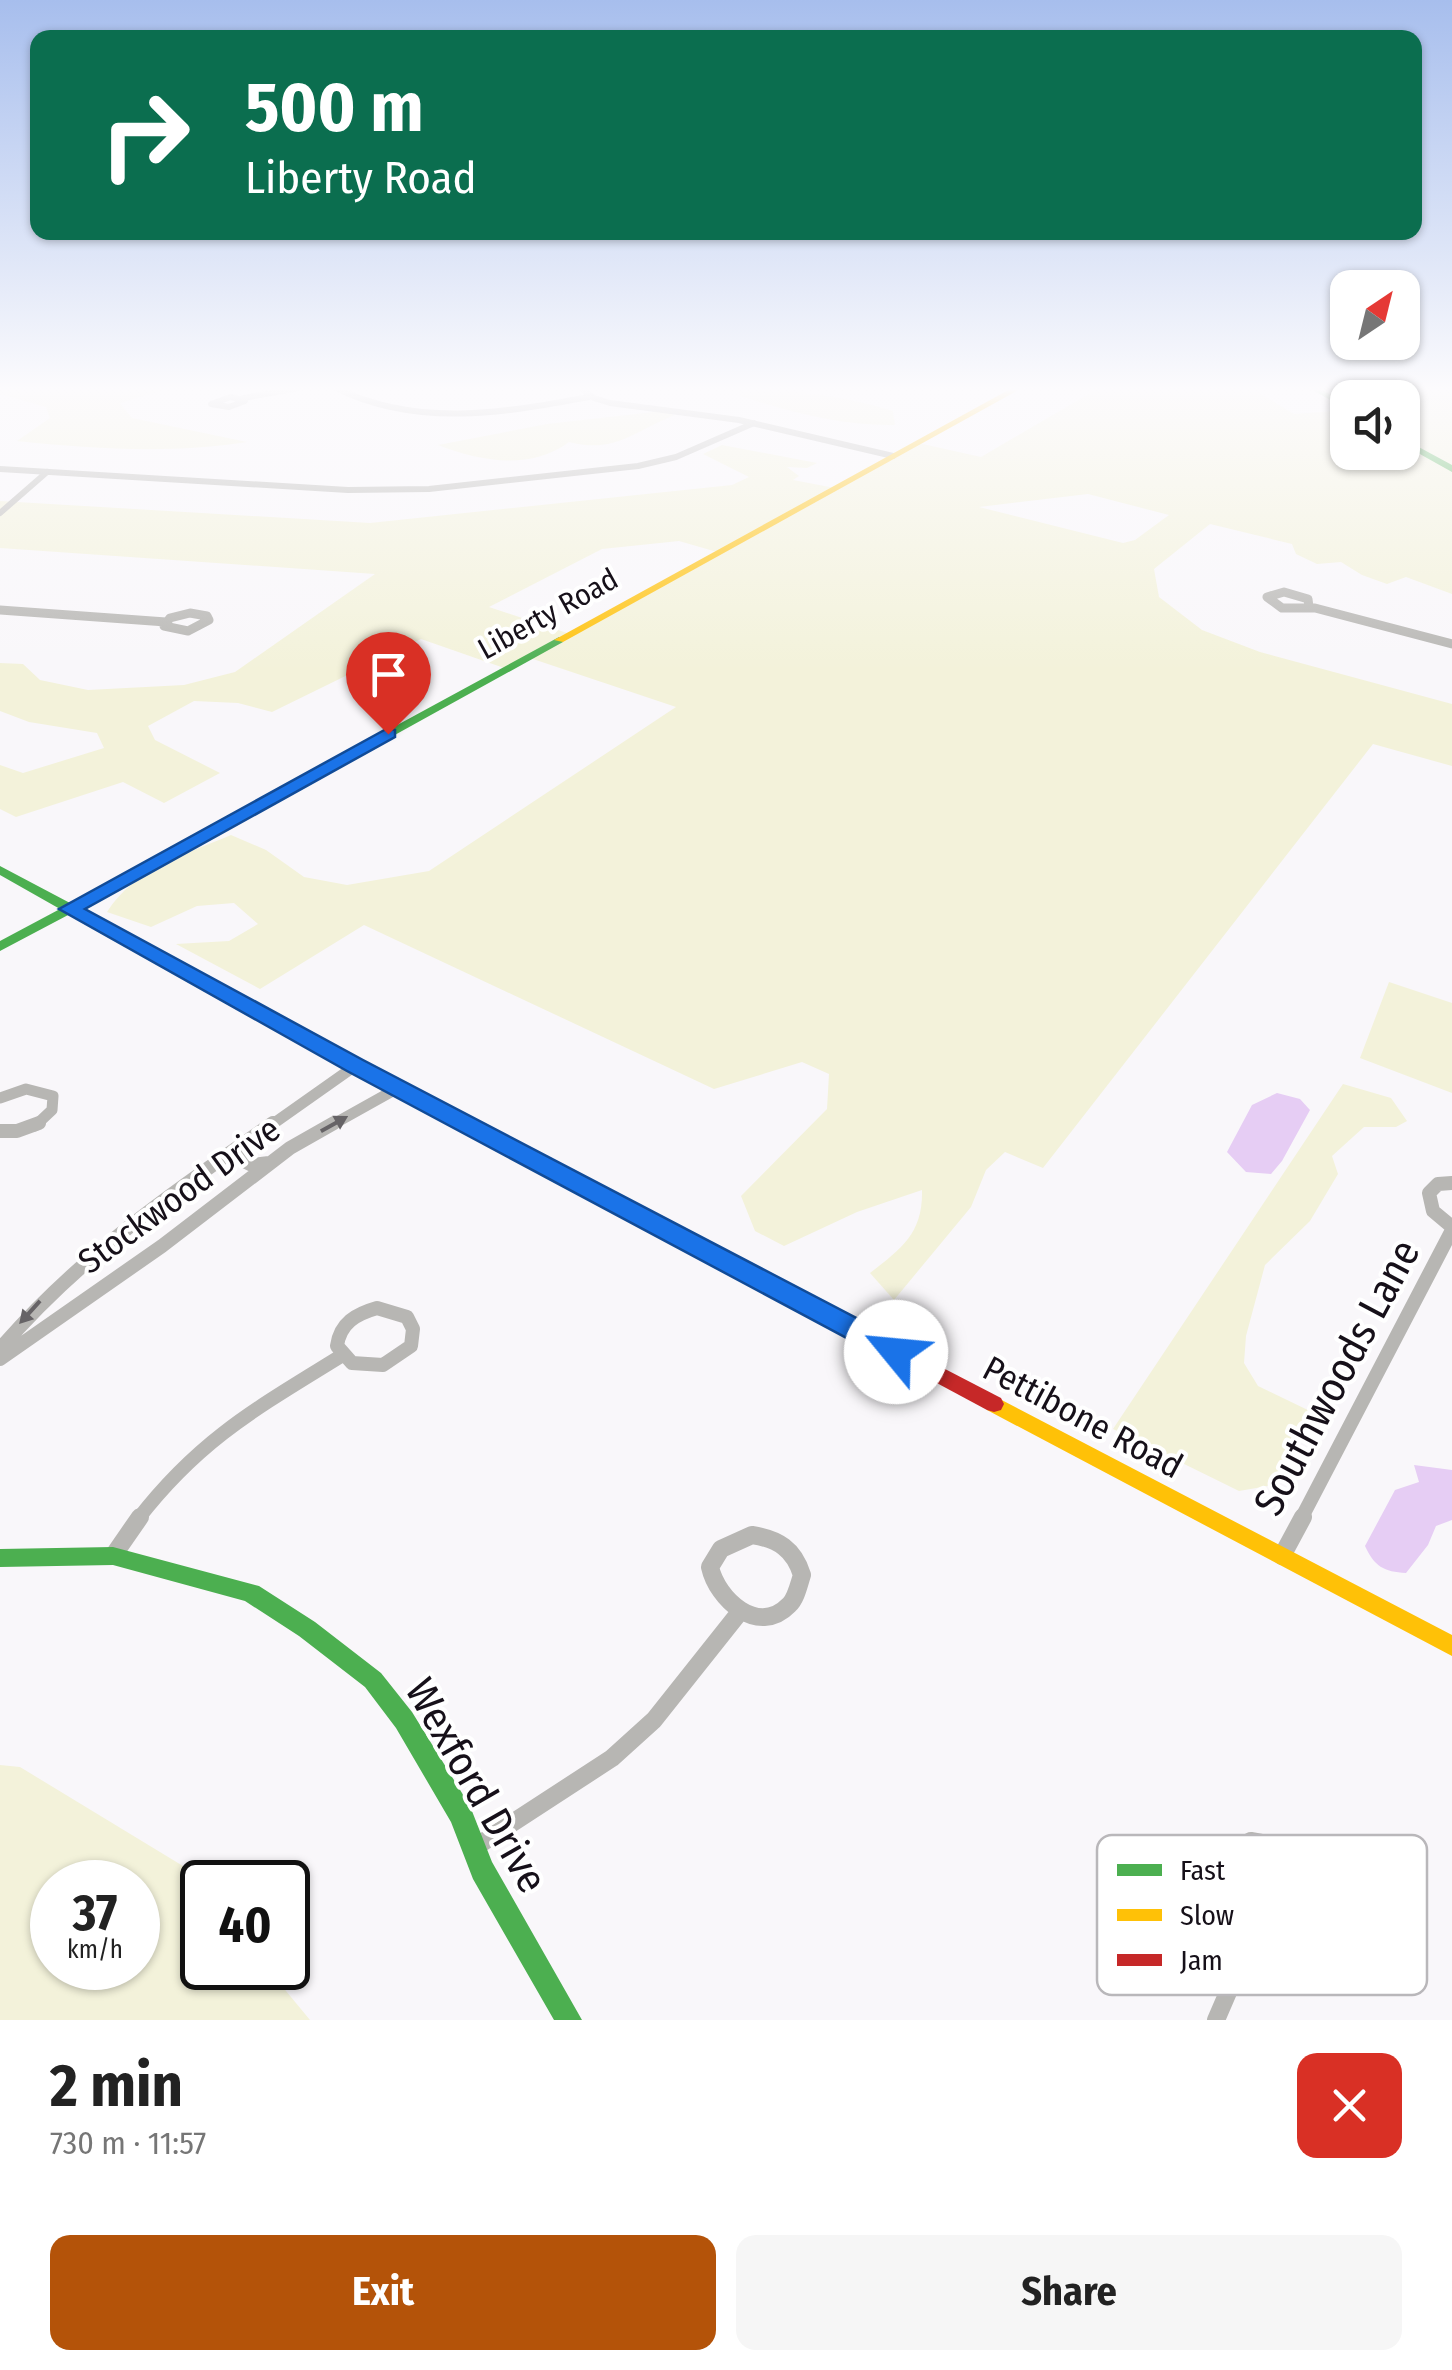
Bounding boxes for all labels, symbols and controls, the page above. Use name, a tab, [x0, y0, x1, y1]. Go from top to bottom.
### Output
text: 500 m	[245, 66, 424, 150]
icon: right	[80, 70, 210, 200]
text: Liberty Road	[245, 151, 477, 205]
north arrow	[1330, 270, 1420, 360]
map controls	[1330, 270, 1420, 470]
button: sound	[1330, 380, 1420, 470]
street label: Liberty Road	[472, 561, 624, 667]
pin	[346, 632, 431, 735]
icon: arrive	[361, 647, 416, 702]
street label: Stockwood Drive	[70, 1108, 288, 1282]
one-way arrow	[320, 1116, 349, 1133]
street label: Southwoods Lane	[1243, 1231, 1430, 1524]
one-way arrow	[19, 1300, 42, 1324]
position arrow	[844, 1300, 948, 1404]
street label: Pettibone Road	[976, 1347, 1190, 1487]
street label: Wexford Drive	[395, 1669, 558, 1902]
legend	[1097, 1835, 1427, 1995]
text: Fast	[1180, 1854, 1226, 1887]
speed limit sign: 40	[180, 1860, 310, 1990]
text: 37	[73, 1883, 117, 1943]
text: Slow	[1180, 1899, 1234, 1932]
text: km/h	[67, 1935, 123, 1965]
text: Jam	[1180, 1944, 1223, 1977]
text: 2 min	[50, 2050, 183, 2122]
button: close	[1297, 2053, 1402, 2158]
text: 730 m · 11:57	[50, 2124, 206, 2162]
button: Exit	[50, 2235, 716, 2350]
button: Share	[736, 2235, 1402, 2350]

